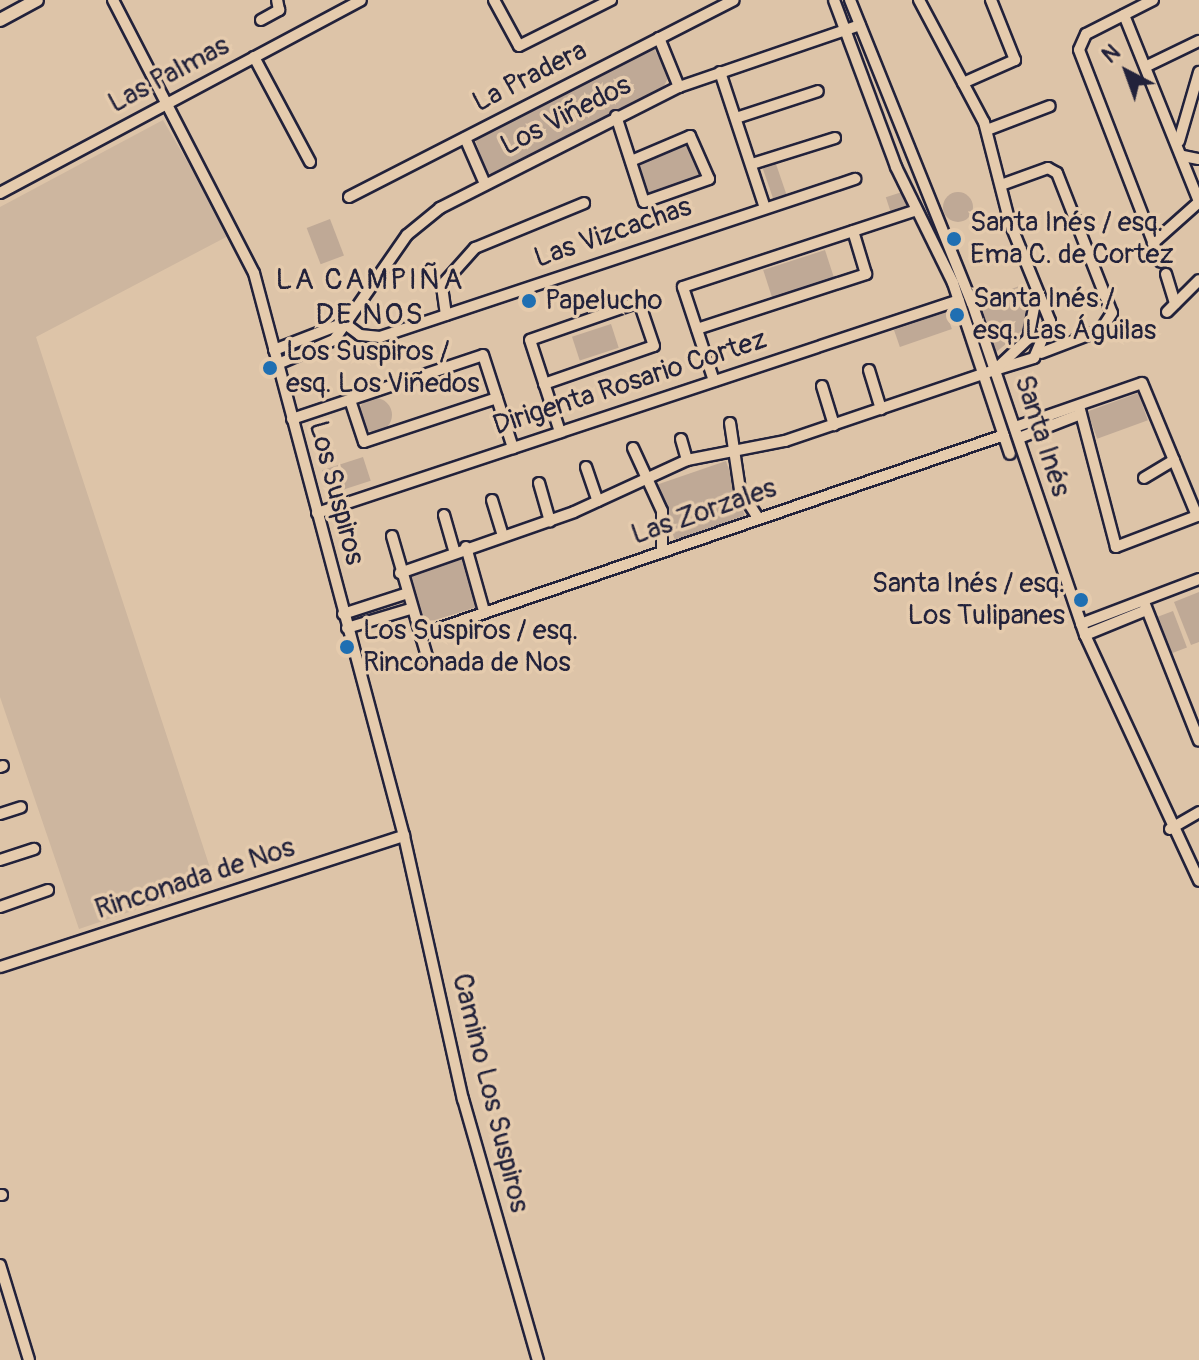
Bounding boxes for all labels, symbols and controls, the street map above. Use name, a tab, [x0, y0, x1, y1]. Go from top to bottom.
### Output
street label: Las Palmas	[103, 29, 235, 121]
north arrow	[1087, 32, 1167, 112]
street label: La Pradera	[467, 34, 593, 120]
text: N	[1096, 38, 1126, 69]
street label: Los Viñedos	[495, 69, 637, 163]
street label: Las Vizcachas	[530, 190, 696, 276]
place label: Santa Inés / esq. Ema C. de Cortez	[970, 206, 1174, 272]
marker: Santa Inés / esq. Ema C. de Cortez	[945, 230, 963, 248]
district label: LA CAMPIÑA DE NOS	[275, 262, 465, 332]
place label: Santa Inés / esq. Las Águilas	[973, 282, 1156, 348]
place label: Papelucho	[545, 284, 663, 318]
marker: Papelucho	[520, 292, 538, 310]
marker: Santa Inés / esq. Las Águilas	[948, 306, 966, 324]
street label: Dirigenta Rosario Cortez	[489, 323, 771, 443]
place label: Los Suspiros / esq. Los Viñedos	[286, 335, 479, 401]
marker: Los Suspiros / esq. Los Viñedos	[261, 359, 279, 377]
street label: Santa Inés	[1007, 371, 1077, 501]
street label: Los Suspiros	[301, 417, 371, 569]
street label: Las Zorzales	[627, 472, 781, 552]
place label: Santa Inés / esq. Los Tulipanes	[872, 567, 1065, 633]
marker: Santa Inés / esq. Los Tulipanes	[1072, 591, 1090, 609]
place label: Los Suspiros / esq. Rinconada de Nos	[363, 614, 578, 680]
marker: Los Suspiros / esq. Rinconada de Nos	[338, 638, 356, 656]
street label: Rinconada de Nos	[91, 831, 299, 927]
street label: Camino Los Suspiros	[444, 970, 536, 1216]

